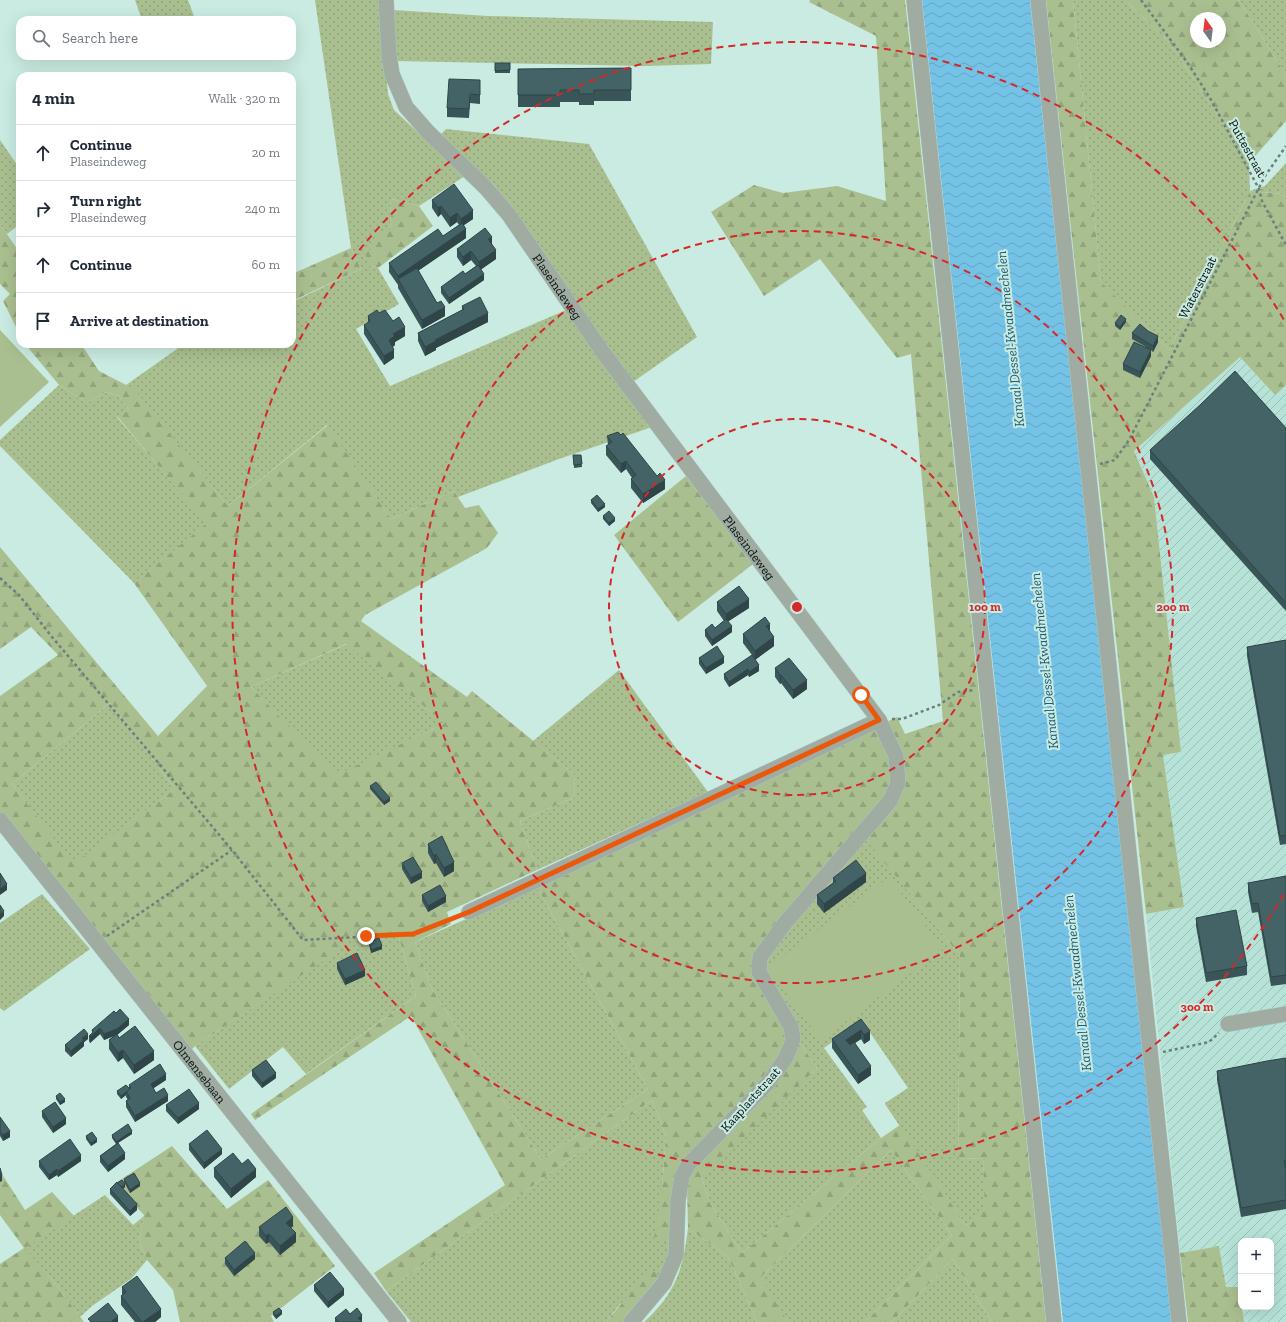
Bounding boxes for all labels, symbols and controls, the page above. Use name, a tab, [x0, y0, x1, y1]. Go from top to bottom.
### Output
north arrow	[1190, 12, 1226, 48]
search box	[16, 16, 296, 60]
icon: search	[30, 27, 52, 49]
text: Search here	[62, 29, 138, 47]
text: 4 min	[32, 88, 75, 108]
text: Walk · 320 m	[208, 91, 280, 106]
street label: Puttestraat	[1226, 117, 1270, 180]
text: Continue	[70, 136, 132, 154]
icon: ahead	[32, 142, 54, 164]
text: 20 m	[252, 145, 280, 160]
text: Plaseindeweg	[70, 154, 146, 169]
text: Turn right	[70, 192, 141, 210]
icon: right	[32, 198, 54, 220]
text: 240 m	[245, 201, 280, 216]
text: Plaseindeweg	[70, 210, 146, 225]
water label: Kanaal Dessel-Kwaadmechelen	[993, 250, 1028, 428]
street label: Plaseindeweg	[530, 251, 585, 322]
icon: ahead	[32, 254, 54, 276]
street label: Waterstraat	[1175, 254, 1220, 321]
text: Continue	[70, 256, 132, 274]
text: 60 m	[251, 257, 280, 272]
icon: arrive	[32, 310, 54, 332]
text: Arrive at destination	[70, 312, 209, 330]
street label: Plaseindeweg	[720, 513, 778, 583]
water label: Kanaal Dessel-Kwaadmechelen	[1027, 572, 1062, 750]
centre of rings	[790, 600, 804, 614]
text: 100 m	[969, 600, 1001, 614]
text: 200 m	[1156, 600, 1190, 614]
route start	[852, 686, 870, 704]
water label: Kanaal Dessel-Kwaadmechelen	[1060, 894, 1095, 1072]
route end	[357, 927, 375, 945]
text: 300 m	[1181, 1000, 1214, 1014]
street label: Olmensebaan	[170, 1037, 229, 1107]
street label: Kaaplaststraat	[717, 1064, 783, 1135]
map controls	[1238, 1238, 1274, 1310]
button: +	[1238, 1238, 1274, 1274]
button: −	[1238, 1274, 1274, 1310]

